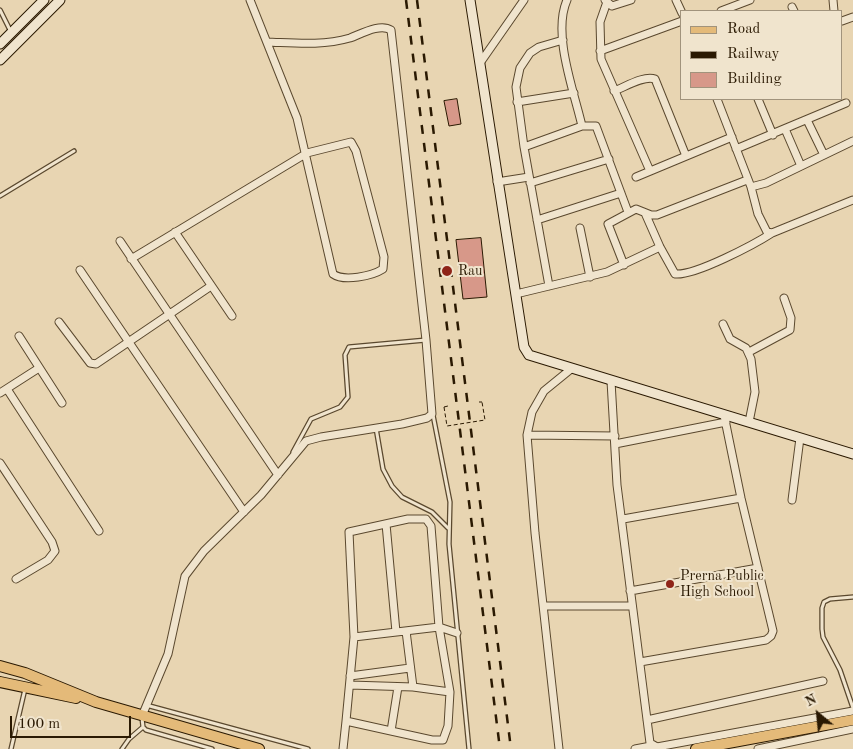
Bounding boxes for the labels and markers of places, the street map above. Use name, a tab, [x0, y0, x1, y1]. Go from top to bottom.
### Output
place label: Rau	[458, 263, 482, 279]
marker: Rau	[440, 264, 454, 278]
place label: Prerna Public High School	[680, 568, 764, 600]
marker: Prerna Public High School	[664, 578, 676, 590]

